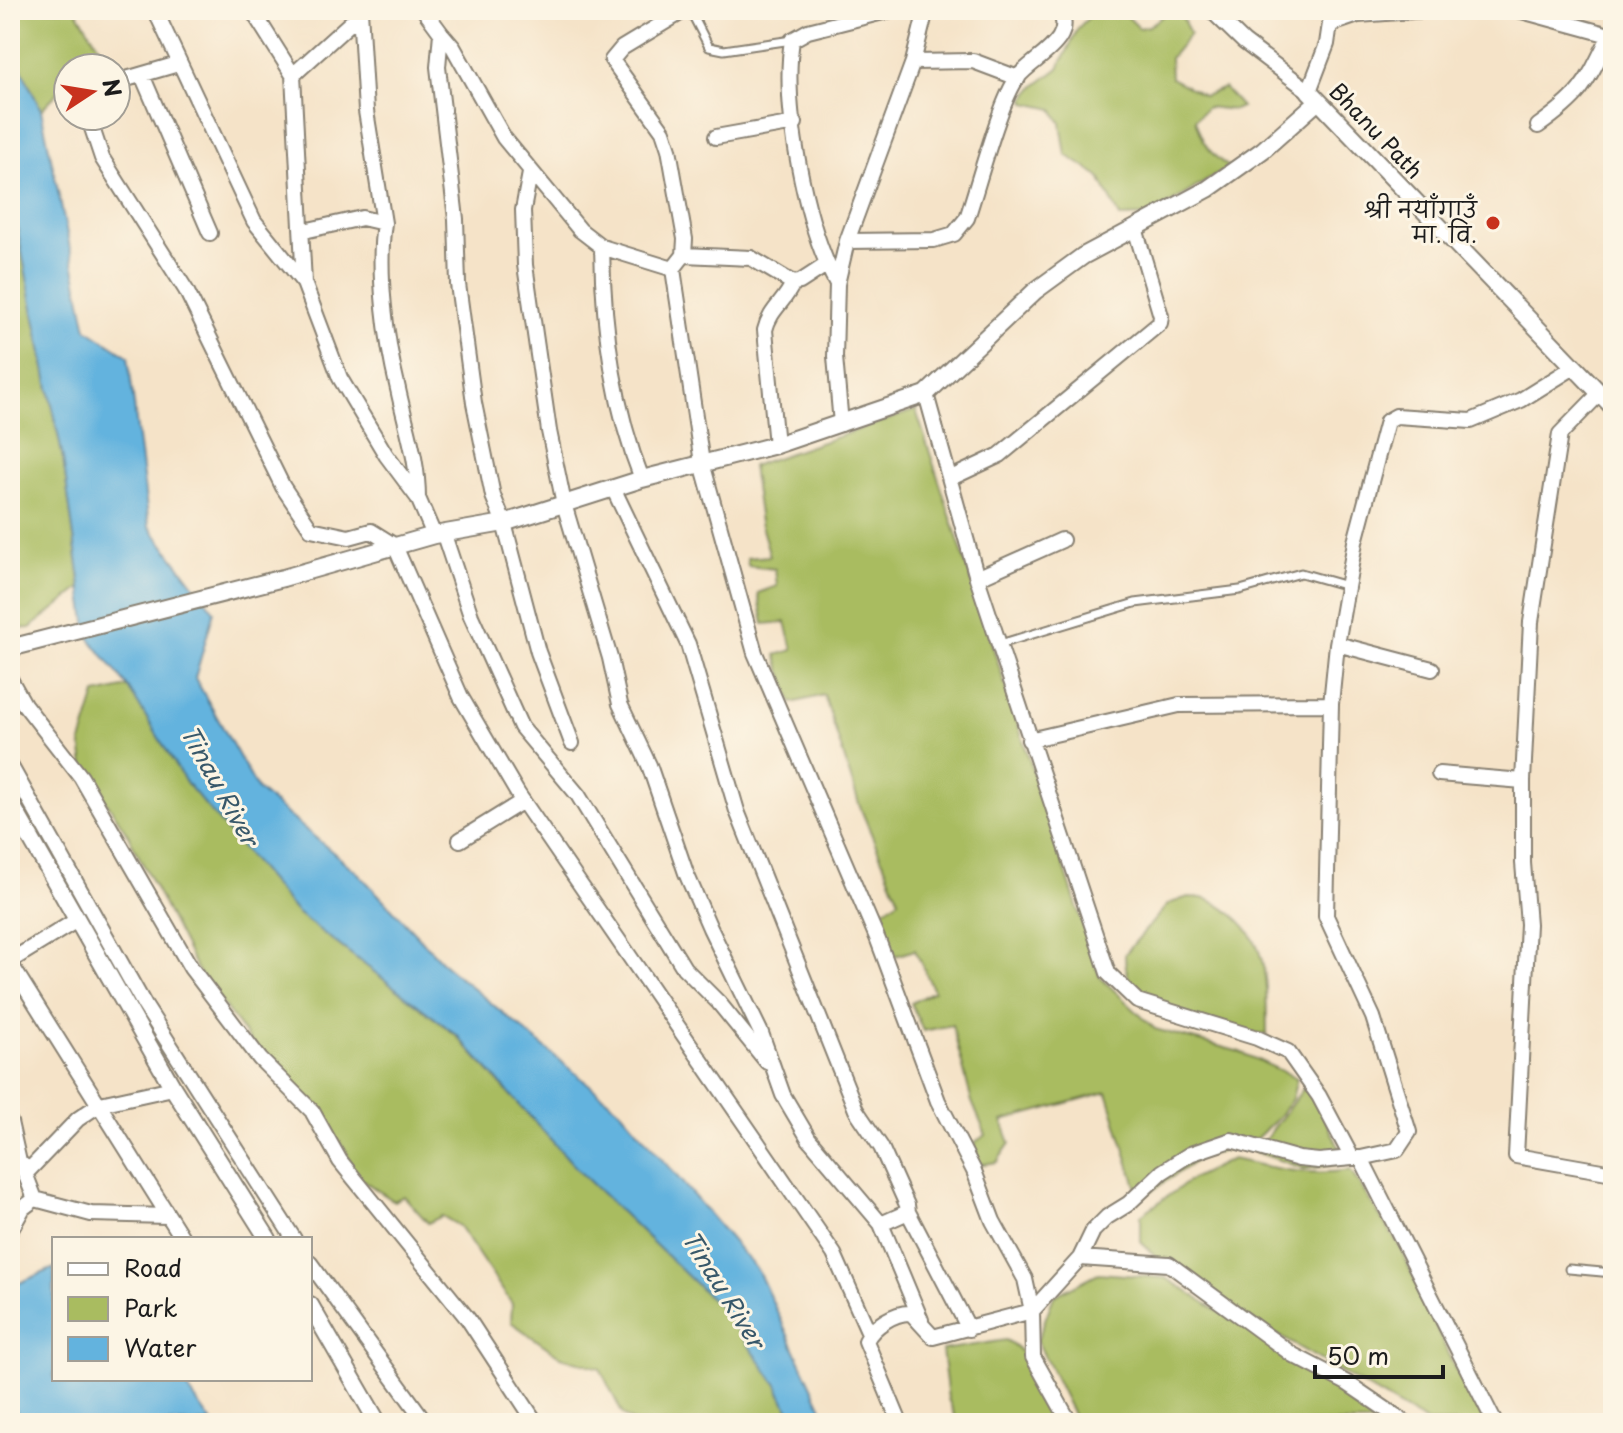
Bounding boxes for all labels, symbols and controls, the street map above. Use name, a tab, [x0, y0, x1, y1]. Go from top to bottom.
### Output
north arrow	[52, 52, 132, 132]
street label: Bhanu Path	[1323, 75, 1431, 185]
text: N	[95, 76, 131, 99]
place label: श्री नयाँगाउँ मा. वि.	[1364, 192, 1479, 250]
marker: श्री नयाँगाउँ मा. वि.	[1484, 214, 1502, 232]
water label: Tinau River	[173, 718, 270, 854]
water label: Tinau River	[674, 1223, 777, 1357]
legend	[52, 1237, 312, 1381]
text: Road	[124, 1249, 182, 1285]
text: Park	[124, 1289, 178, 1325]
text: Water	[124, 1329, 197, 1365]
scale bar	[1315, 1329, 1443, 1379]
text: 50 m	[1327, 1337, 1389, 1373]

